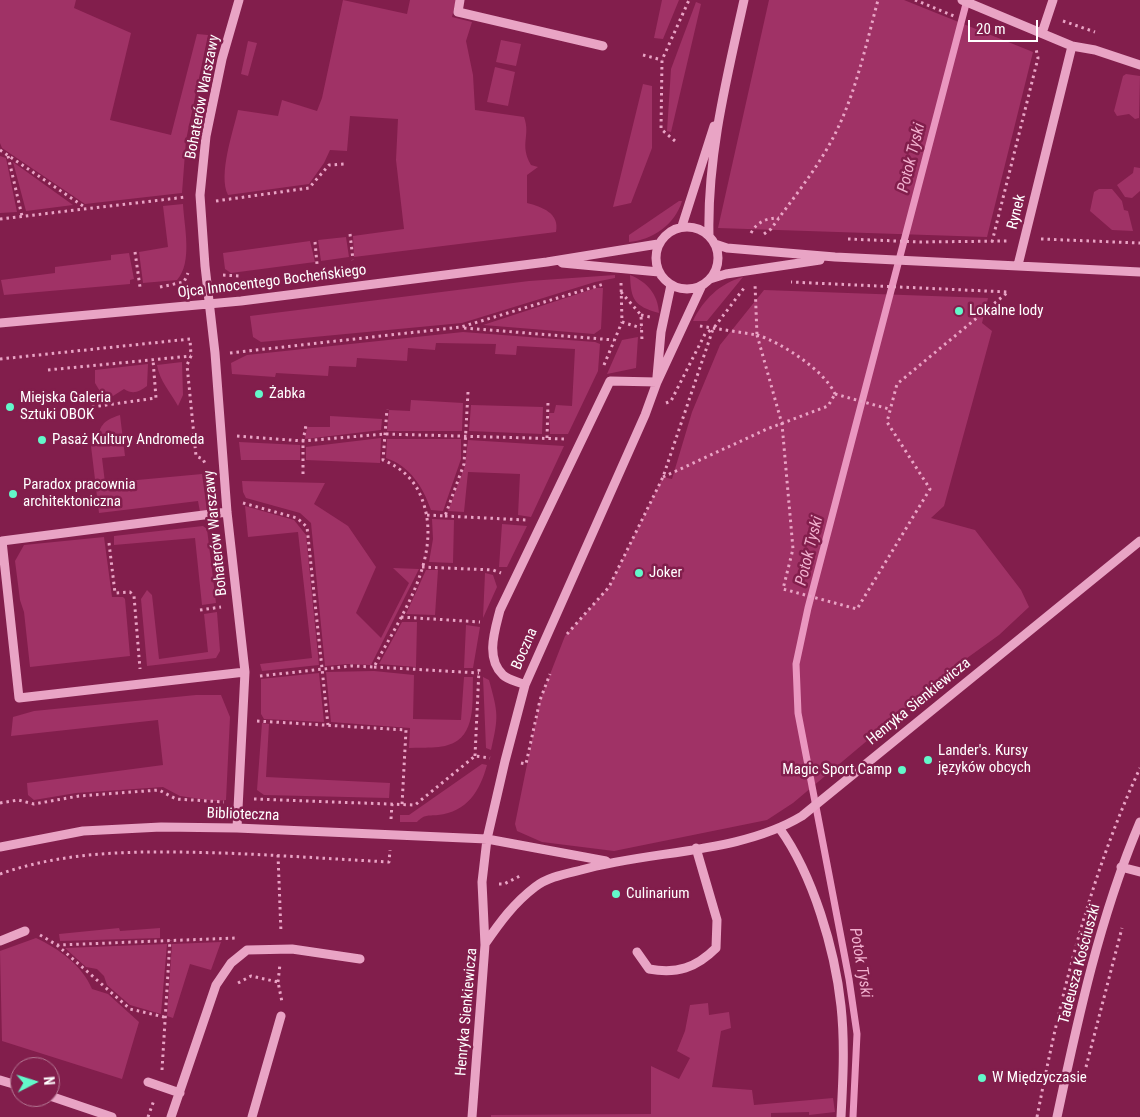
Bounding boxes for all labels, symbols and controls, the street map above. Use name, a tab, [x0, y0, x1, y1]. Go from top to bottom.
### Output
scale bar	[970, 10, 1040, 42]
text: 20 m	[976, 20, 1006, 38]
street label: Bohaterów Warszawy	[182, 33, 224, 161]
water label: Potok Tyski	[894, 121, 930, 195]
street label: Rynek	[1004, 193, 1030, 231]
street label: Ojca Innocentego Bocheńskiego	[177, 261, 367, 303]
place label: Lokalne lody	[969, 302, 1043, 320]
marker: Lokalne lody	[953, 305, 965, 317]
place label: Żabka	[269, 385, 305, 403]
marker: Żabka	[253, 388, 265, 400]
place label: Miejska Galeria Sztuki OBOK	[20, 389, 111, 424]
marker: Miejska Galeria Sztuki OBOK	[4, 401, 16, 413]
place label: Pasaż Kultury Andromeda	[52, 431, 205, 449]
marker: Pasaż Kultury Andromeda	[36, 434, 48, 446]
street label: Bohaterów Warszawy	[200, 469, 232, 597]
place label: Paradox pracownia architektoniczna	[23, 476, 136, 511]
marker: Paradox pracownia architektoniczna	[7, 488, 19, 500]
water label: Potok Tyski	[792, 514, 828, 588]
place label: Joker	[649, 564, 682, 582]
marker: Joker	[633, 567, 645, 579]
street label: Boczna	[508, 625, 542, 673]
street label: Henryka Sienkiewicza	[863, 655, 975, 749]
place label: Lander's. Kursy języków obcych	[938, 742, 1031, 777]
marker: Lander's. Kursy języków obcych	[922, 754, 934, 766]
place label: Magic Sport Camp	[782, 761, 892, 779]
marker: Magic Sport Camp	[896, 764, 908, 776]
street label: Biblioteczna	[206, 805, 280, 825]
place label: Culinarium	[626, 885, 690, 903]
marker: Culinarium	[610, 888, 622, 900]
street label: Tadeusza Kościuszki	[1055, 902, 1105, 1026]
water label: Potok Tyski	[844, 926, 876, 1000]
street label: Henryka Sienkiewicza	[452, 947, 482, 1077]
north arrow	[10, 1057, 60, 1107]
place label: W Międzyczasie	[992, 1069, 1087, 1087]
marker: W Międzyczasie	[976, 1072, 988, 1084]
text: N	[41, 1076, 57, 1086]

